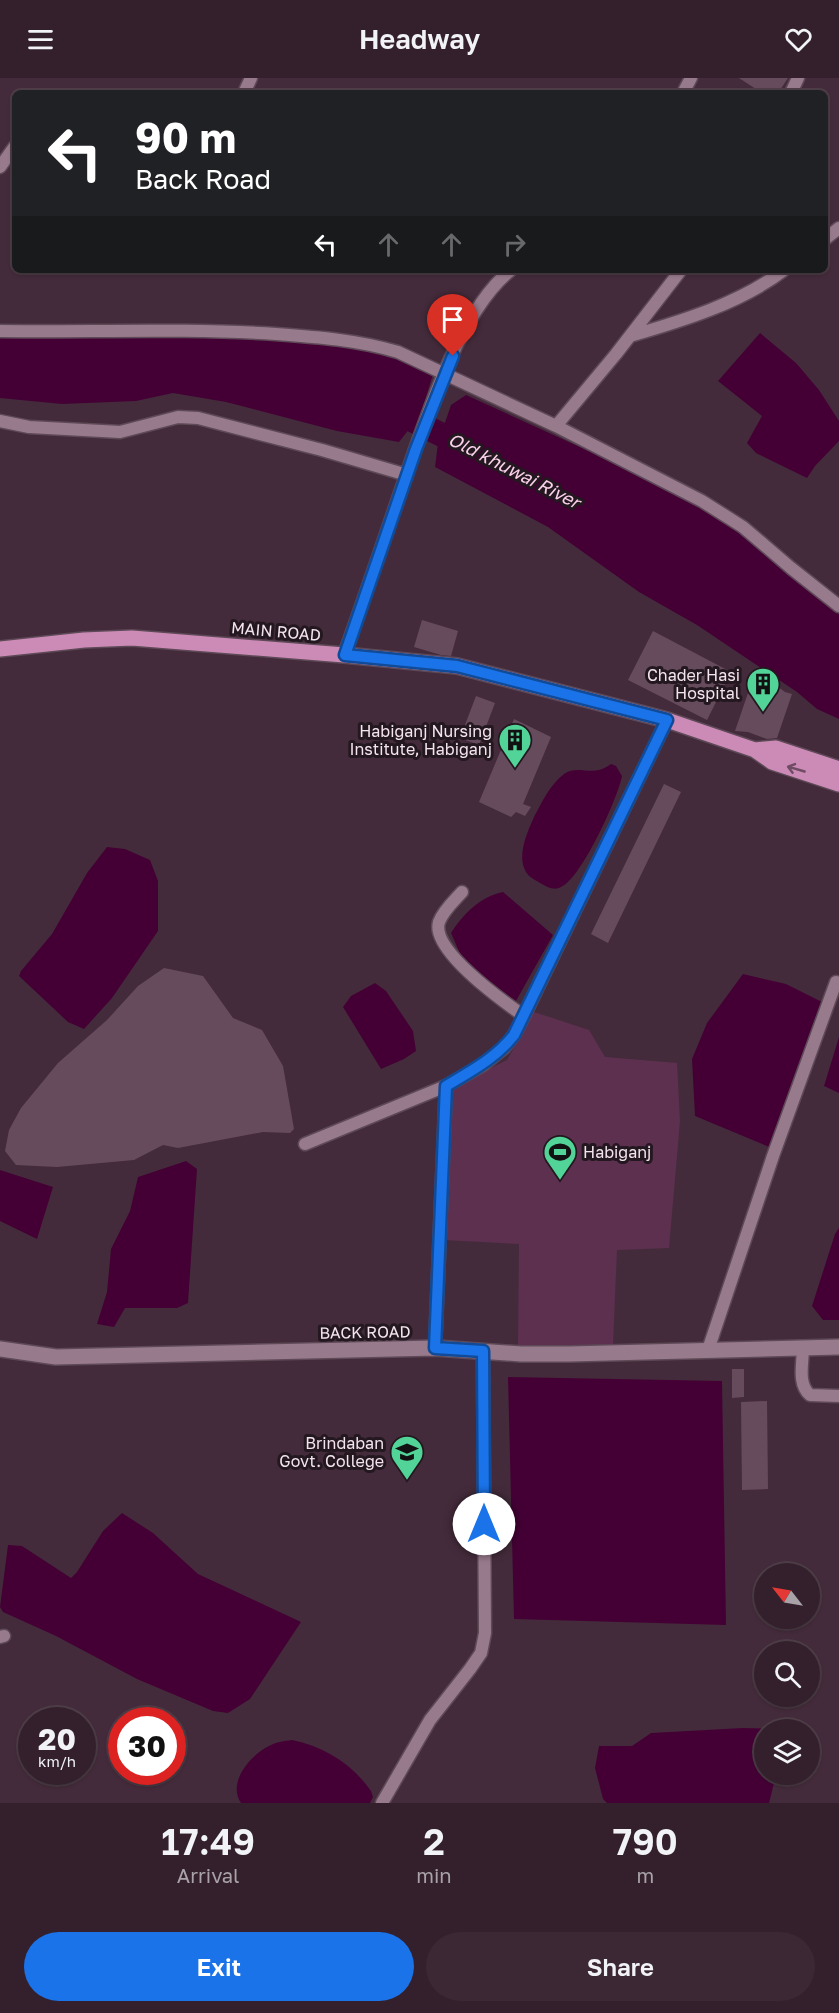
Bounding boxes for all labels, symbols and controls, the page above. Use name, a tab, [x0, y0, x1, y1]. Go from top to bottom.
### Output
icon: menu	[24, 23, 57, 56]
text: Headway	[359, 23, 480, 55]
icon: heart	[782, 23, 815, 56]
text: 90 m	[135, 112, 236, 162]
icon: left	[36, 114, 114, 192]
text: Back Road	[135, 163, 271, 195]
icon: left	[309, 228, 342, 261]
icon: ahead	[372, 228, 405, 261]
icon: ahead	[435, 228, 468, 261]
icon: right	[498, 228, 531, 261]
pin	[427, 294, 478, 356]
icon: arrive	[436, 303, 469, 336]
water label: Old khuwai River	[445, 427, 587, 514]
street label: MAIN ROAD	[230, 617, 322, 645]
place label: Chader Hasi Hospital	[647, 665, 740, 703]
building icon: Chader Hasi Hospital	[745, 666, 781, 713]
place label: Habiganj Nursing Institute, Habiganj	[349, 721, 492, 759]
building icon: Habiganj Nursing Institute, Habiganj	[497, 722, 533, 769]
one-way arrow	[787, 763, 806, 774]
sports icon: Habiganj	[542, 1134, 578, 1181]
place label: Habiganj	[583, 1142, 651, 1162]
street label: BACK ROAD	[319, 1321, 411, 1343]
place label: Brindaban Govt. College	[279, 1433, 384, 1471]
school or university icon: Brindaban Govt. College	[389, 1434, 425, 1481]
position arrow	[452, 1492, 516, 1556]
north arrow	[754, 1563, 820, 1629]
map controls	[754, 1563, 820, 1785]
button: search	[754, 1641, 820, 1707]
speed limit sign: 30	[108, 1707, 186, 1785]
button: layers	[754, 1719, 820, 1785]
text: 20	[38, 1721, 76, 1757]
text: km/h	[38, 1752, 76, 1770]
text: 17:49	[161, 1820, 255, 1863]
text: 2	[423, 1820, 445, 1863]
text: 790	[613, 1820, 678, 1863]
text: Arrival	[177, 1863, 239, 1887]
text: min	[416, 1863, 452, 1887]
text: m	[636, 1863, 654, 1887]
button: Exit	[24, 1932, 414, 2001]
button: Share	[426, 1932, 815, 2001]

